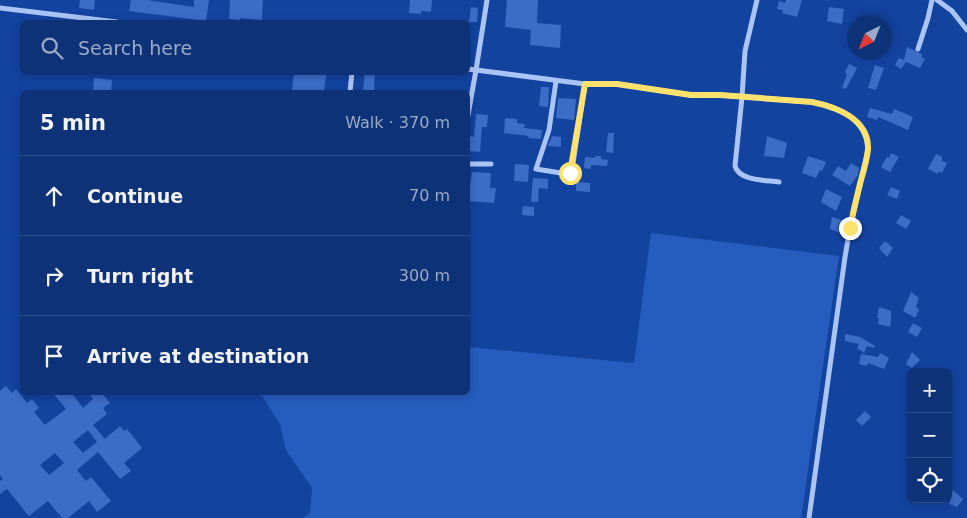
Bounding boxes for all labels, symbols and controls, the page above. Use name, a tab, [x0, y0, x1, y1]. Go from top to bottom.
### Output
north arrow	[847, 15, 892, 60]
search box	[20, 20, 470, 75]
icon: search	[38, 34, 66, 62]
text: Search here	[78, 37, 192, 59]
text: 5 min	[40, 111, 106, 135]
text: Walk · 370 m	[345, 113, 450, 132]
route start	[559, 162, 582, 185]
icon: ahead	[40, 182, 68, 210]
text: Continue	[87, 185, 183, 207]
text: 70 m	[409, 186, 450, 205]
route end	[839, 217, 862, 240]
icon: right	[40, 262, 68, 290]
text: Turn right	[87, 265, 193, 287]
text: 300 m	[399, 266, 450, 285]
icon: arrive	[40, 342, 68, 370]
text: Arrive at destination	[87, 345, 309, 367]
map controls	[907, 368, 952, 503]
button: +	[907, 368, 952, 413]
button: −	[907, 413, 952, 458]
button: locate	[907, 458, 952, 503]

